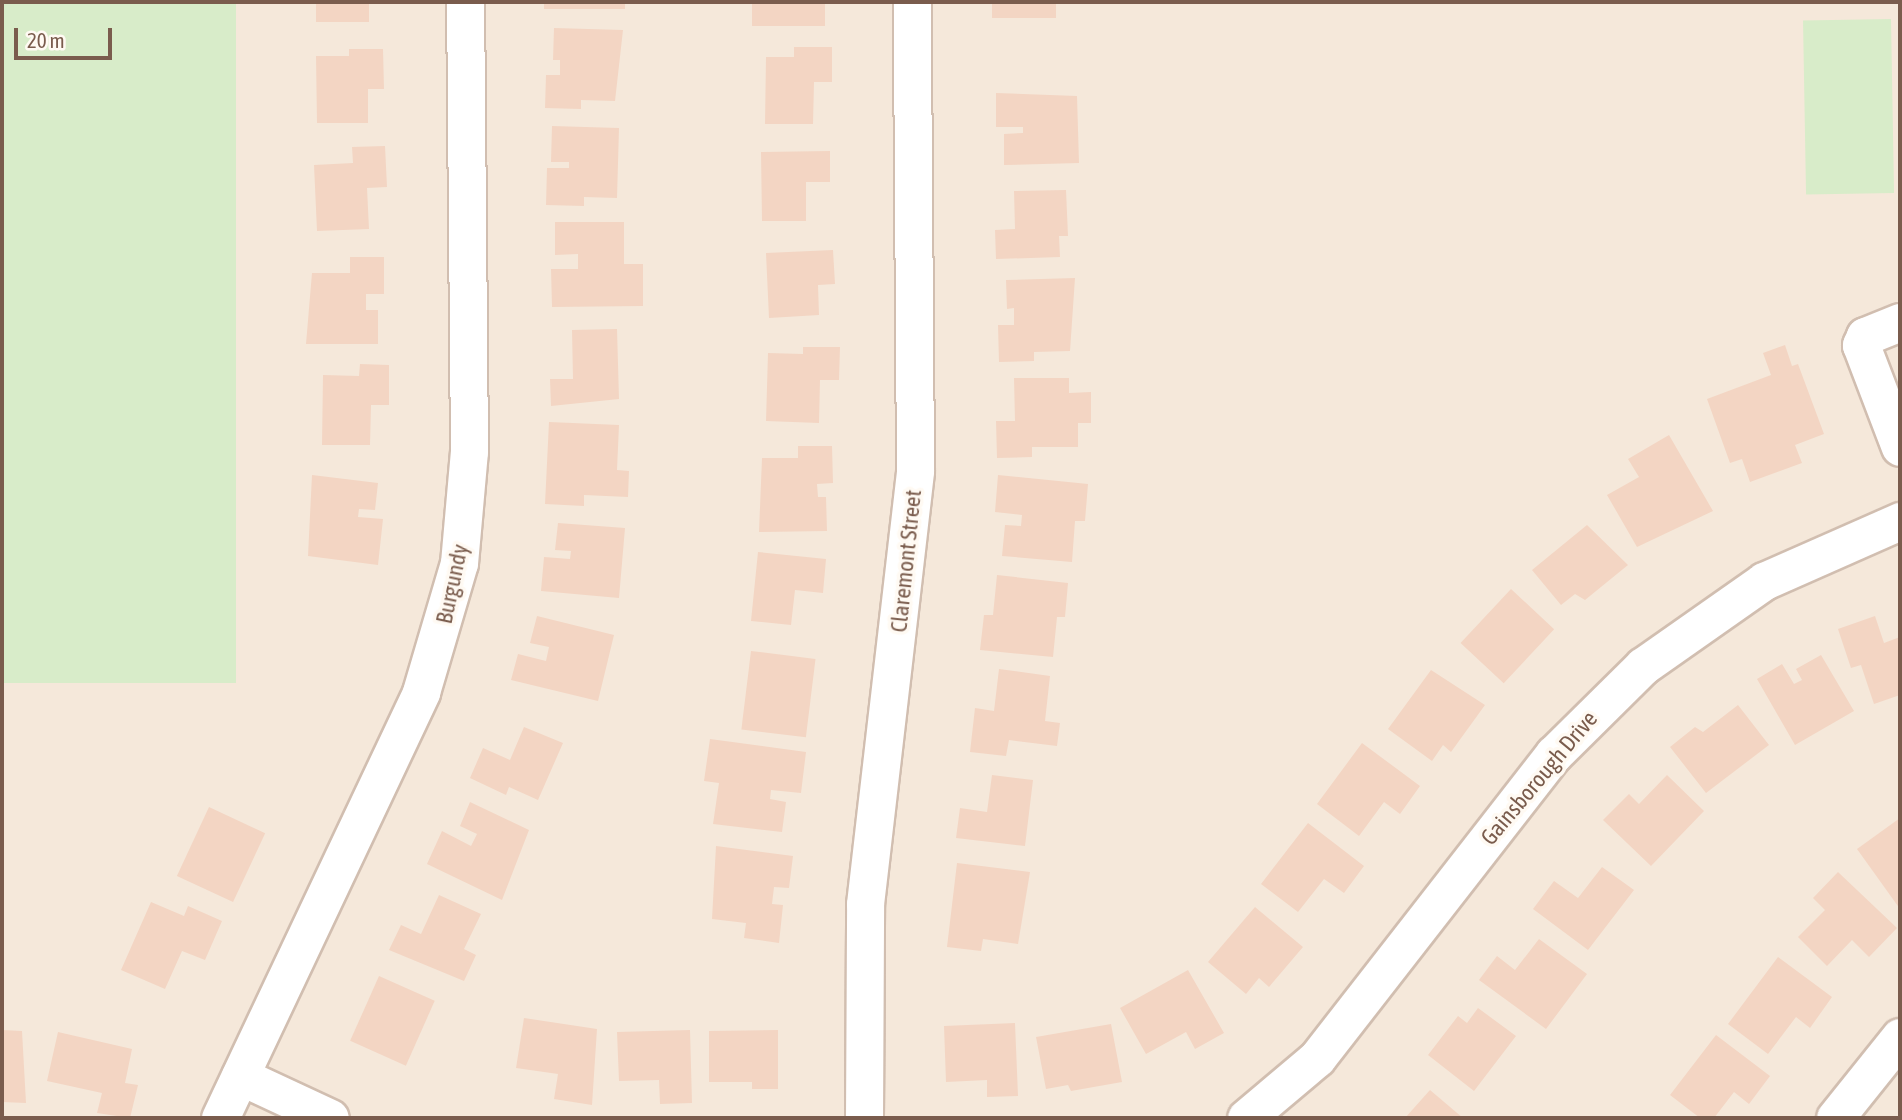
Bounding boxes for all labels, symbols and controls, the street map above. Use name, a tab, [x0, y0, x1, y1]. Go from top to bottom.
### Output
scale bar	[18, 14, 116, 58]
text: 20 m	[27, 28, 65, 52]
street label: Claremont Street	[885, 488, 927, 634]
street label: Burgundy	[430, 542, 474, 626]
street label: Gainsborough Drive	[1475, 705, 1603, 851]

